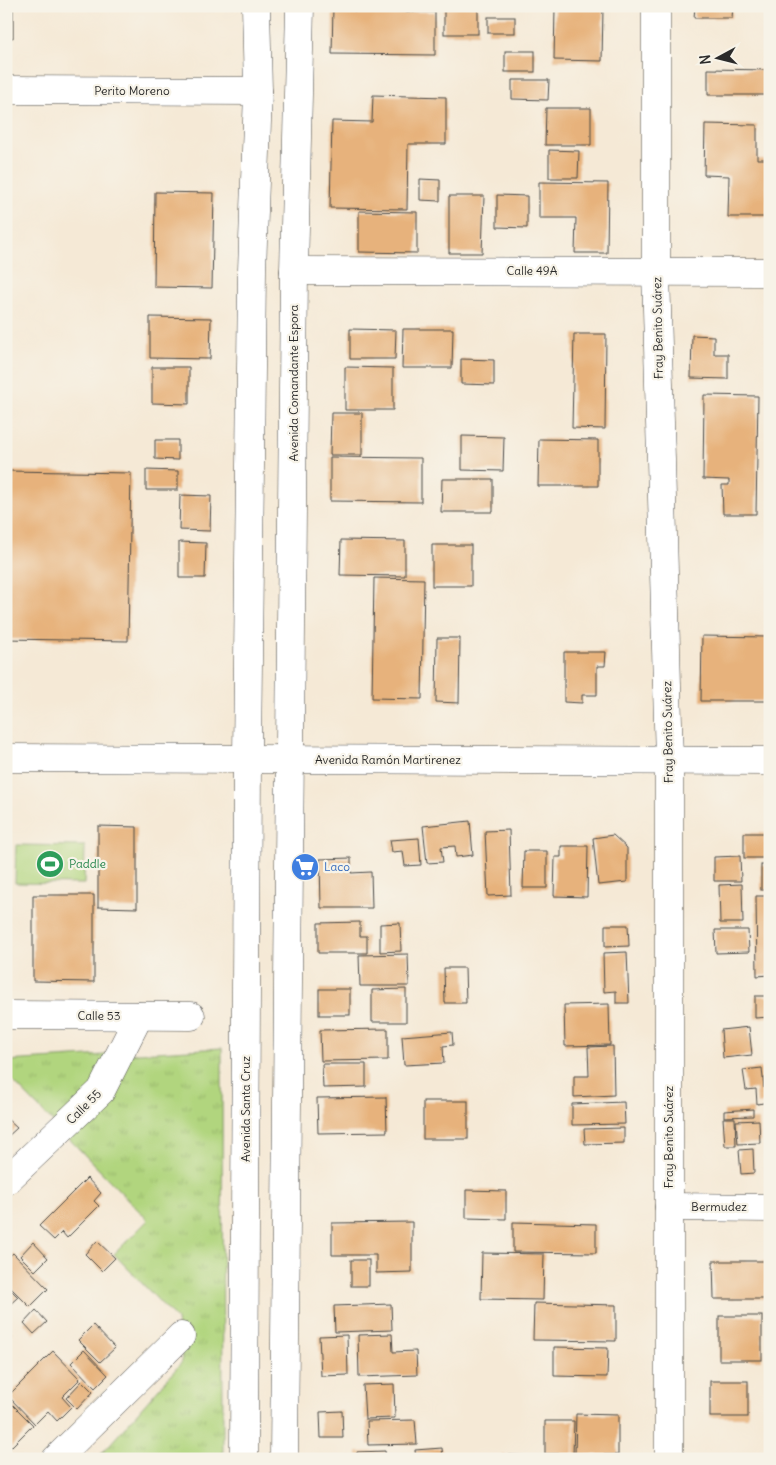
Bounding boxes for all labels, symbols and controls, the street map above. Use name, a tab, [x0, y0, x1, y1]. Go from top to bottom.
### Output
north arrow	[694, 32, 744, 82]
text: N	[696, 54, 715, 65]
street label: Perito Moreno	[94, 83, 170, 98]
street label: Calle 49A	[507, 263, 558, 278]
street label: Fray Benito Suárez	[649, 276, 666, 379]
street label: Avenida Comandante Espora	[286, 304, 301, 461]
street label: Fray Benito Suárez	[659, 680, 676, 783]
street label: Avenida Ramón Martirenez	[315, 752, 461, 767]
sports icon: Paddle	[35, 849, 65, 879]
supermarket icon: Laco	[290, 852, 320, 882]
place label: Paddle	[69, 856, 106, 871]
place label: Laco	[324, 859, 350, 874]
street label: Calle 53	[77, 1008, 121, 1023]
street label: Avenida Santa Cruz	[238, 1056, 253, 1162]
street label: Calle 55	[63, 1086, 104, 1127]
street label: Fray Benito Suárez	[661, 1086, 676, 1188]
street label: Bermudez	[691, 1199, 747, 1214]

